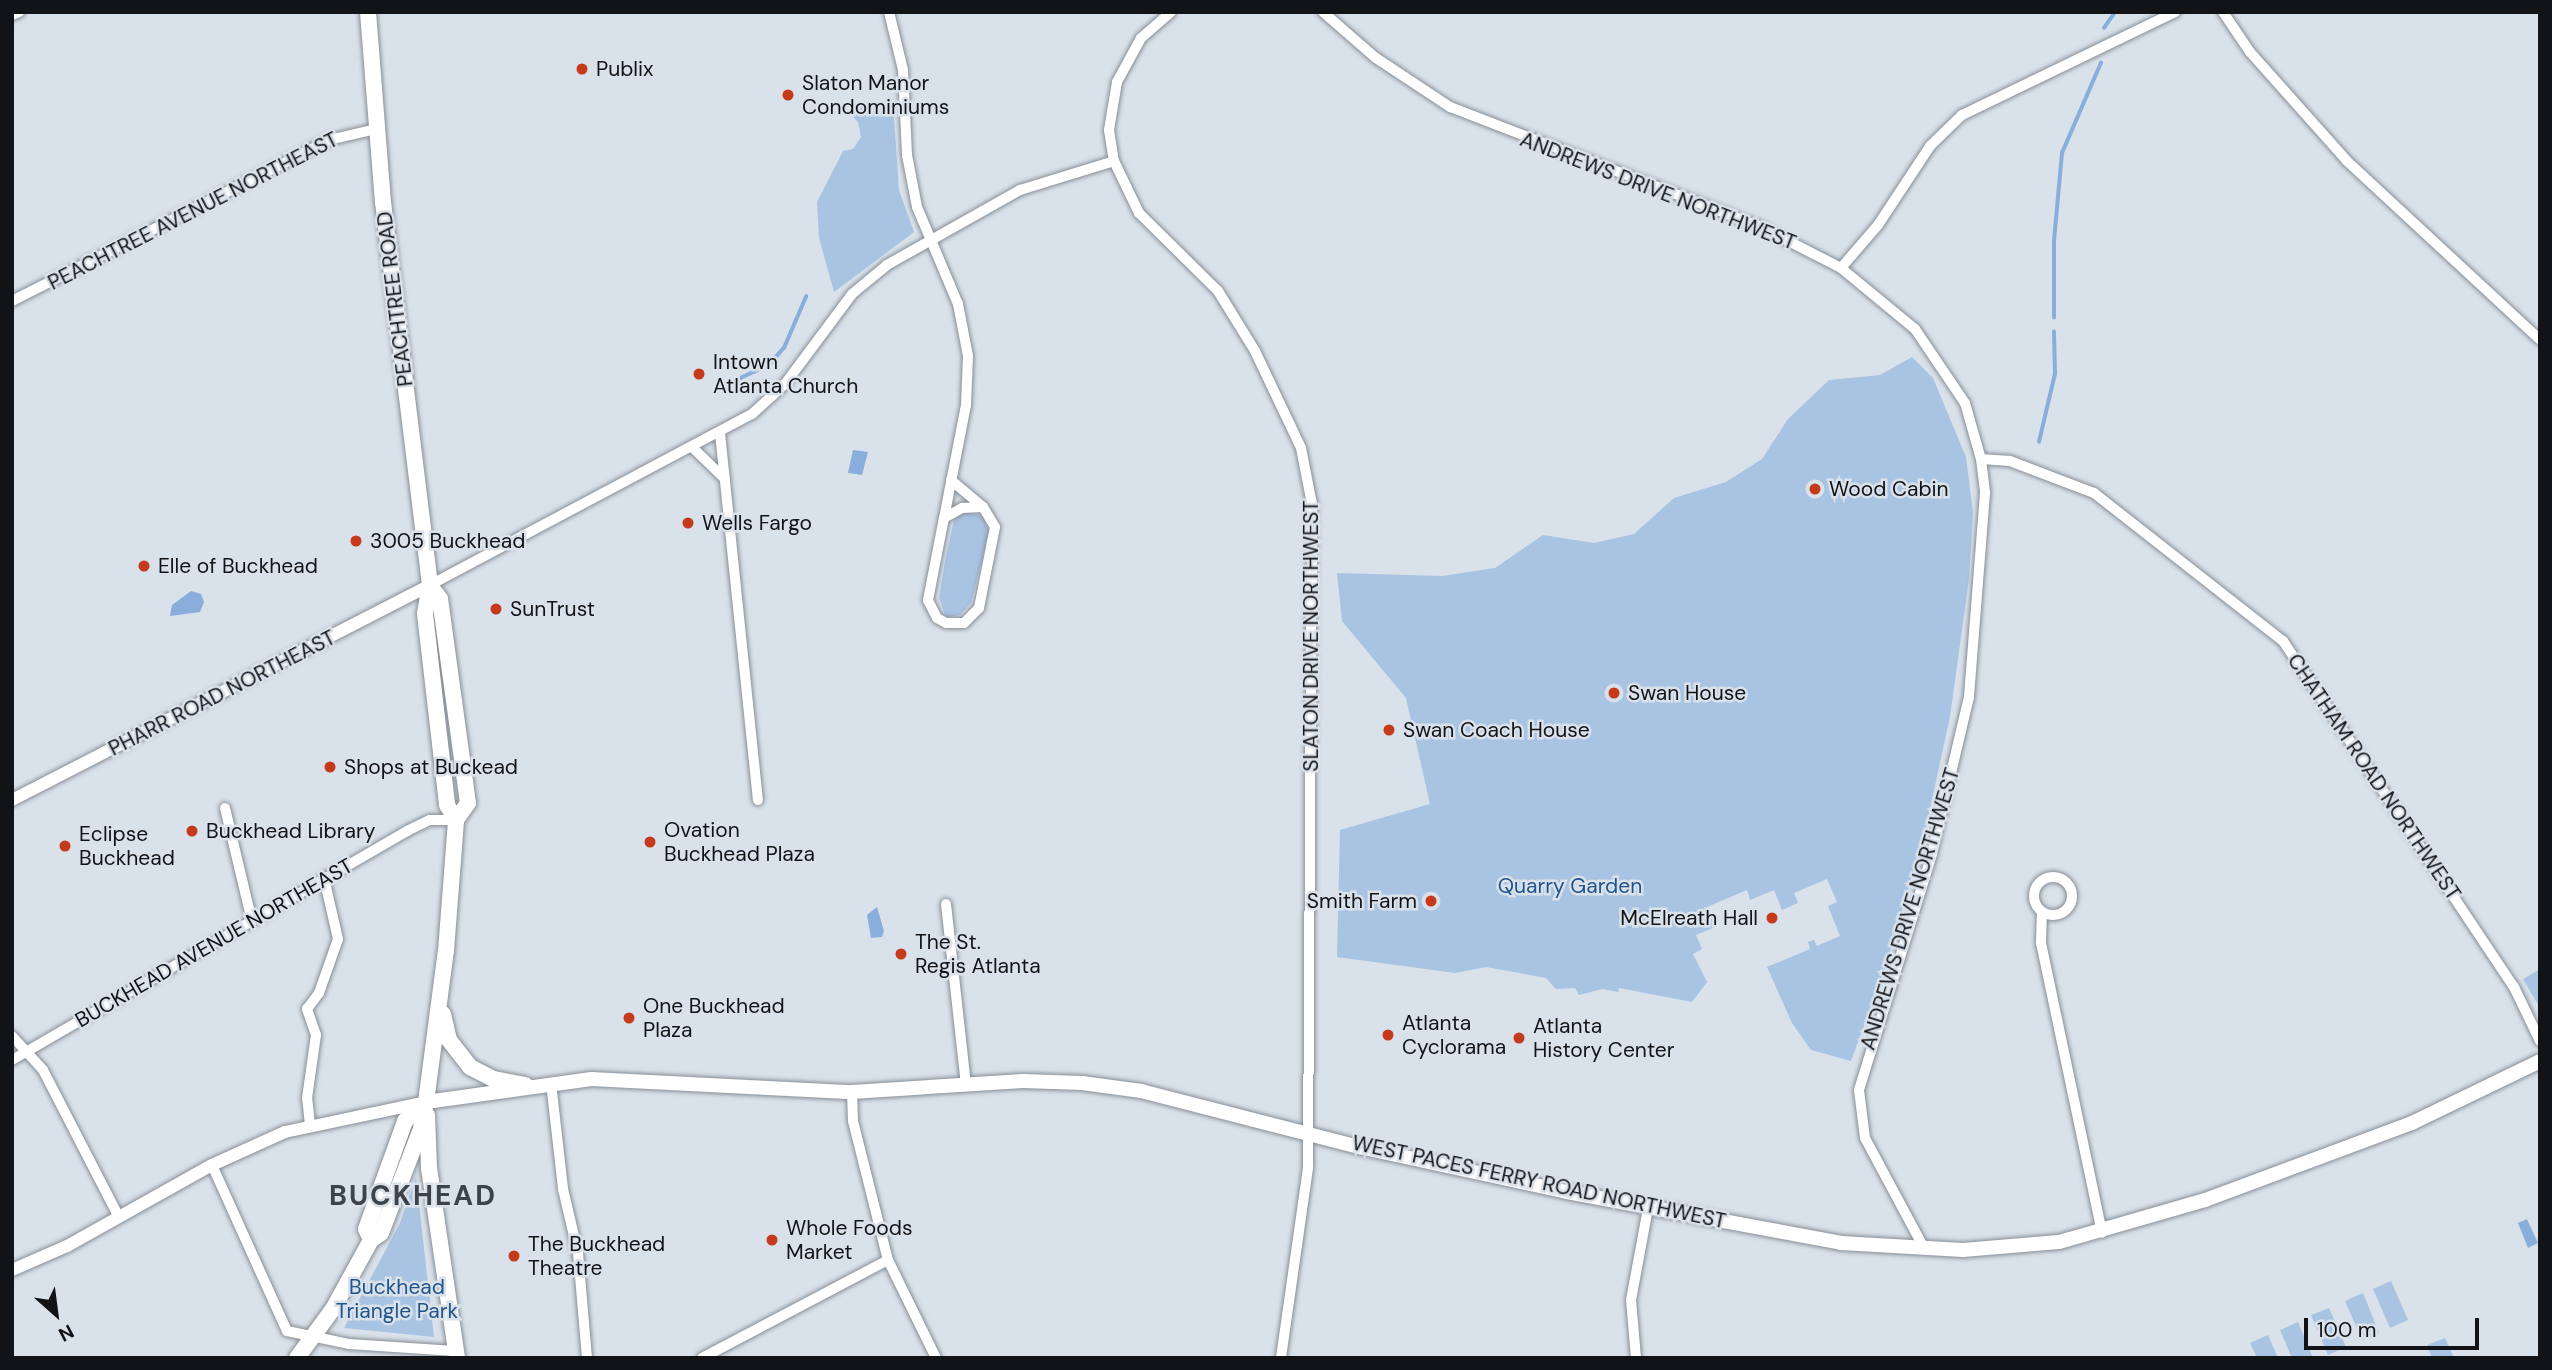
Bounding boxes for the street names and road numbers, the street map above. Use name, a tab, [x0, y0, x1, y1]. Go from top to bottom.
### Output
street label: PEACHTREE AVENUE NORTHEAST	[44, 127, 342, 295]
street label: ANDREWS DRIVE NORTHWEST	[1517, 127, 1799, 255]
street label: PEACHTREE ROAD	[372, 210, 418, 388]
street label: SLATON DRIVE NORTHWEST	[1298, 500, 1324, 772]
street label: PHARR ROAD NORTHEAST	[104, 625, 340, 761]
street label: CHATHAM ROAD NORTHWEST	[2282, 649, 2466, 905]
street label: ANDREWS DRIVE NORTHWEST	[1855, 765, 1965, 1053]
street label: BUCKHEAD AVENUE NORTHEAST	[71, 853, 357, 1033]
street label: WEST PACES FERRY ROAD NORTHWEST	[1350, 1130, 1728, 1234]

